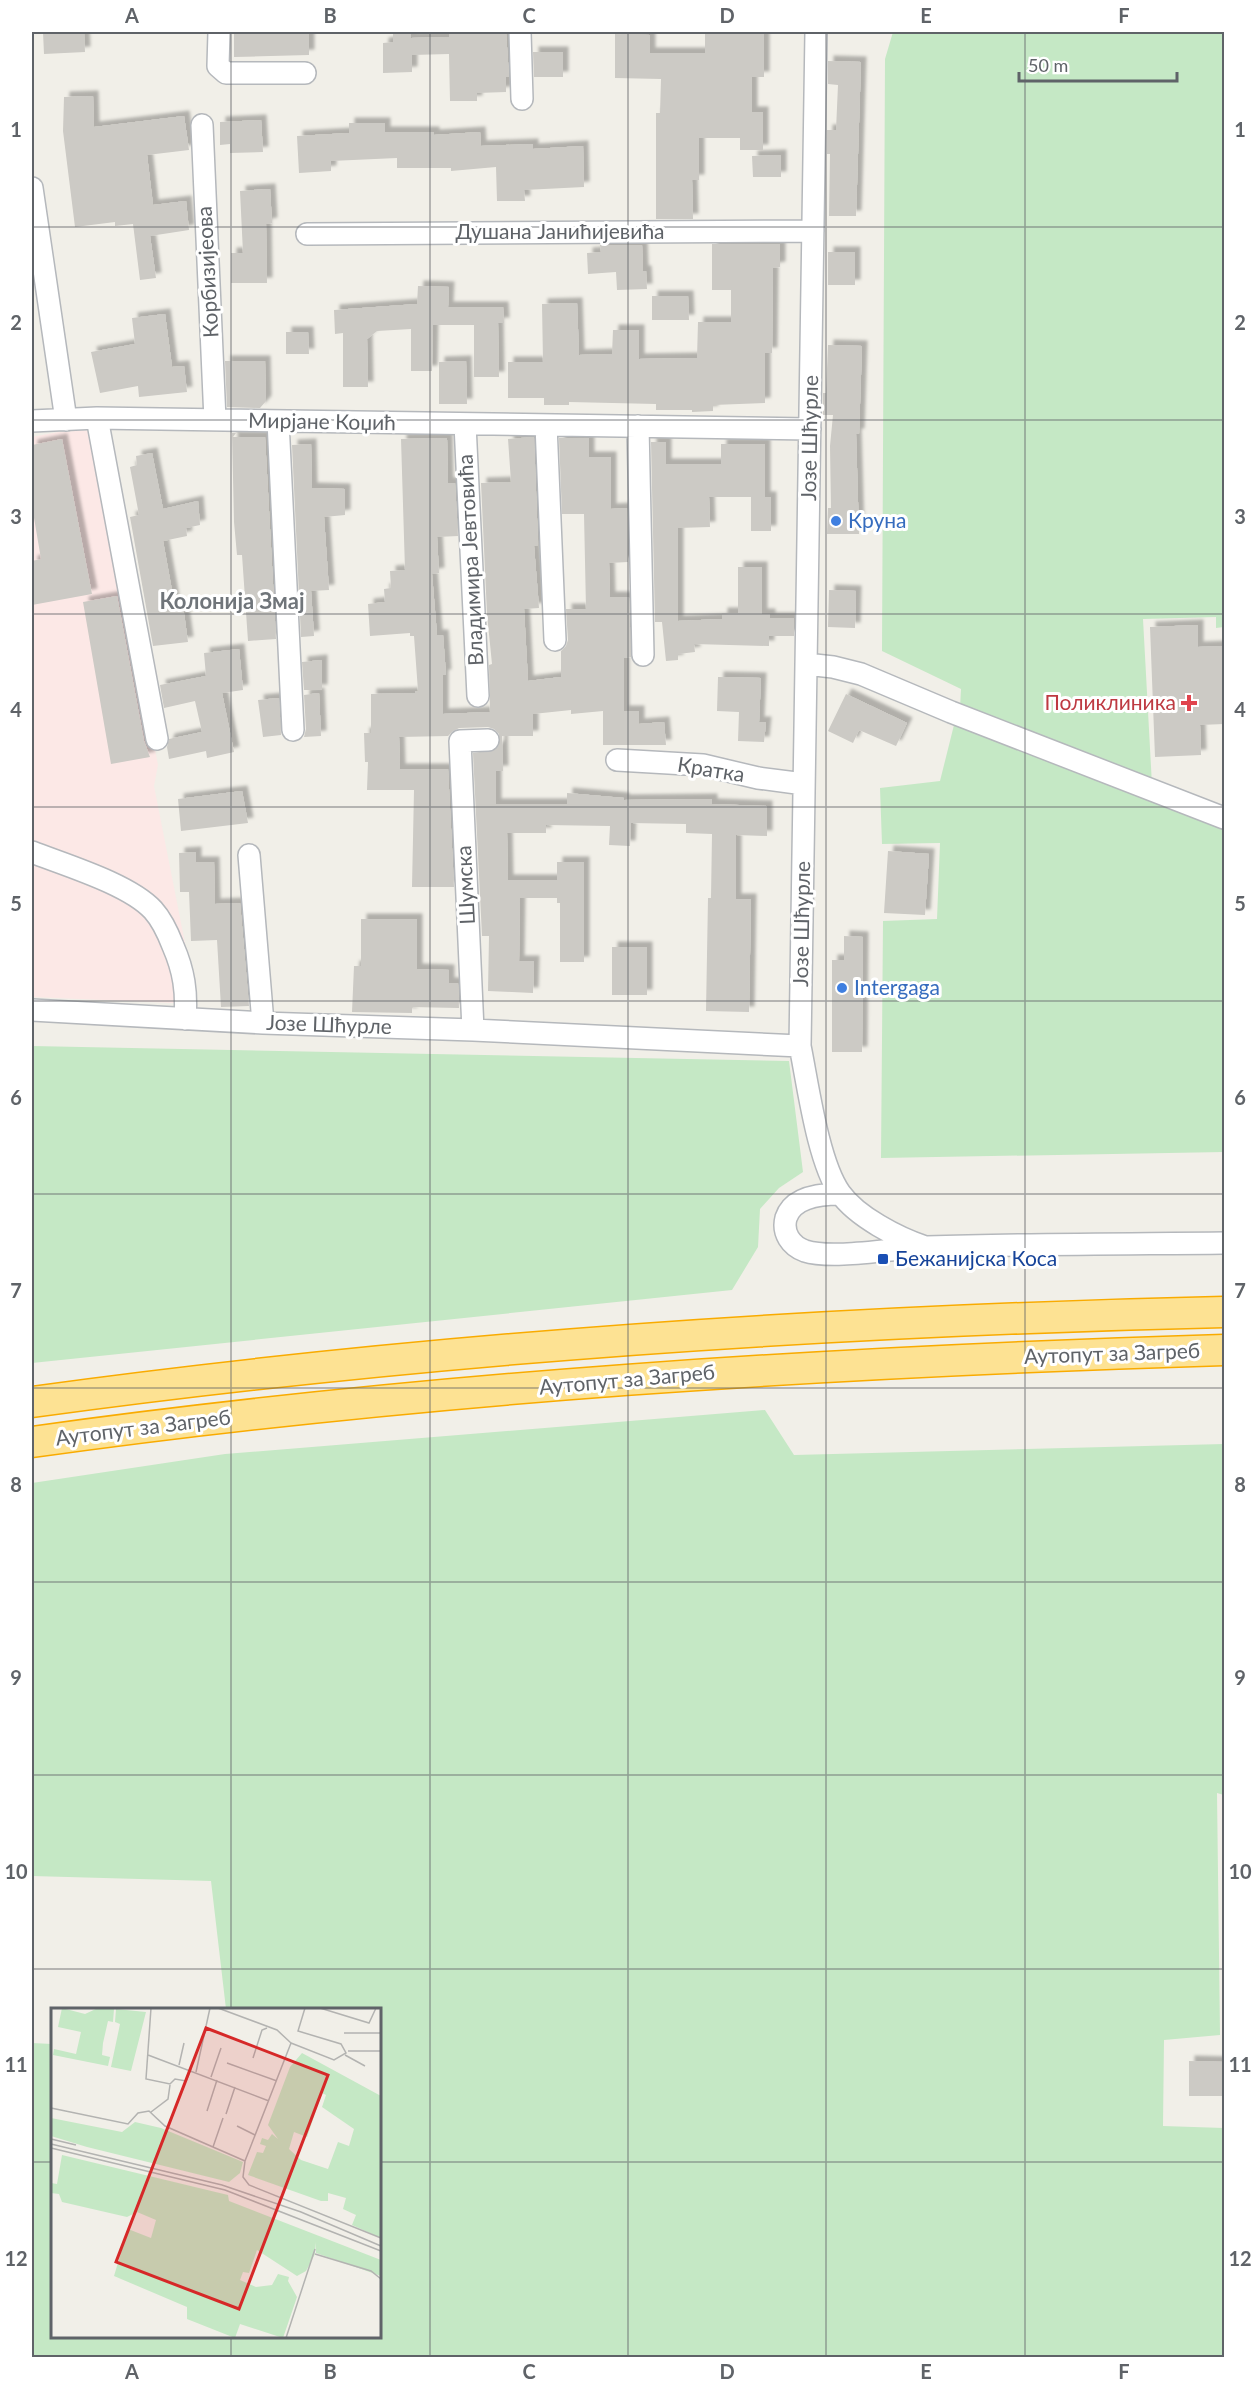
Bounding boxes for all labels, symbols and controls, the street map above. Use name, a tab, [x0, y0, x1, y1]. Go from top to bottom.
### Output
text: A	[124, 3, 139, 27]
text: B	[323, 3, 337, 27]
text: C	[522, 3, 536, 27]
text: D	[719, 3, 735, 27]
text: E	[920, 3, 932, 27]
text: F	[1118, 3, 1130, 27]
scale bar	[1019, 45, 1176, 83]
text: 50 m	[1028, 54, 1068, 76]
text: 1	[10, 117, 22, 141]
text: 1	[1234, 117, 1246, 141]
street label: Корбизијеова	[191, 206, 222, 339]
street label: Душана Јанићијевића	[455, 218, 665, 243]
text: 2	[10, 310, 22, 334]
text: 2	[1234, 310, 1246, 334]
street label: Јозе Шћурле	[795, 375, 822, 501]
street label: Мирјане Коџић	[248, 407, 396, 434]
street label: Владимира Јевтовића	[451, 454, 488, 667]
text: 3	[10, 504, 22, 528]
text: 3	[1234, 504, 1246, 528]
place label: Круна	[848, 507, 907, 532]
marker: Круна	[829, 514, 843, 528]
district label: Колонија Змај	[159, 587, 305, 614]
place label: Поликлиника	[1044, 689, 1176, 714]
marker: Поликлиника	[1180, 694, 1198, 712]
text: 4	[10, 697, 22, 721]
text: 4	[1234, 697, 1246, 721]
street label: Кратка	[676, 751, 747, 786]
street label: Шумска	[450, 845, 479, 925]
street label: Јозе Шћурле	[787, 861, 814, 987]
text: 5	[10, 891, 22, 915]
text: 5	[1234, 891, 1246, 915]
place label: Intergaga	[854, 974, 940, 999]
marker: Intergaga	[835, 981, 849, 995]
street label: Јозе Шћурле	[266, 1009, 392, 1038]
text: 6	[10, 1085, 22, 1109]
text: 6	[1234, 1085, 1246, 1109]
place label: Бежанијска Коса	[895, 1245, 1057, 1270]
marker: Бежанијска Коса	[876, 1252, 890, 1266]
text: 7	[10, 1278, 22, 1302]
text: 7	[1234, 1278, 1246, 1302]
street label: Аутопут за Загреб	[1023, 1337, 1200, 1368]
street label: Аутопут за Загреб	[538, 1358, 716, 1399]
street label: Аутопут за Загреб	[54, 1403, 232, 1450]
text: 8	[10, 1472, 22, 1496]
text: 8	[1234, 1472, 1246, 1496]
text: 9	[10, 1665, 22, 1689]
text: 9	[1234, 1665, 1246, 1689]
text: 10	[4, 1859, 28, 1883]
text: 10	[1228, 1859, 1252, 1883]
inset map	[51, 2008, 381, 2338]
text: 11	[4, 2052, 28, 2076]
text: 11	[1228, 2052, 1252, 2076]
text: 12	[4, 2246, 28, 2270]
text: 12	[1228, 2246, 1252, 2270]
text: A	[124, 2359, 139, 2383]
text: B	[323, 2359, 337, 2383]
text: C	[522, 2359, 536, 2383]
text: D	[719, 2359, 735, 2383]
text: E	[920, 2359, 932, 2383]
text: F	[1118, 2359, 1130, 2383]

